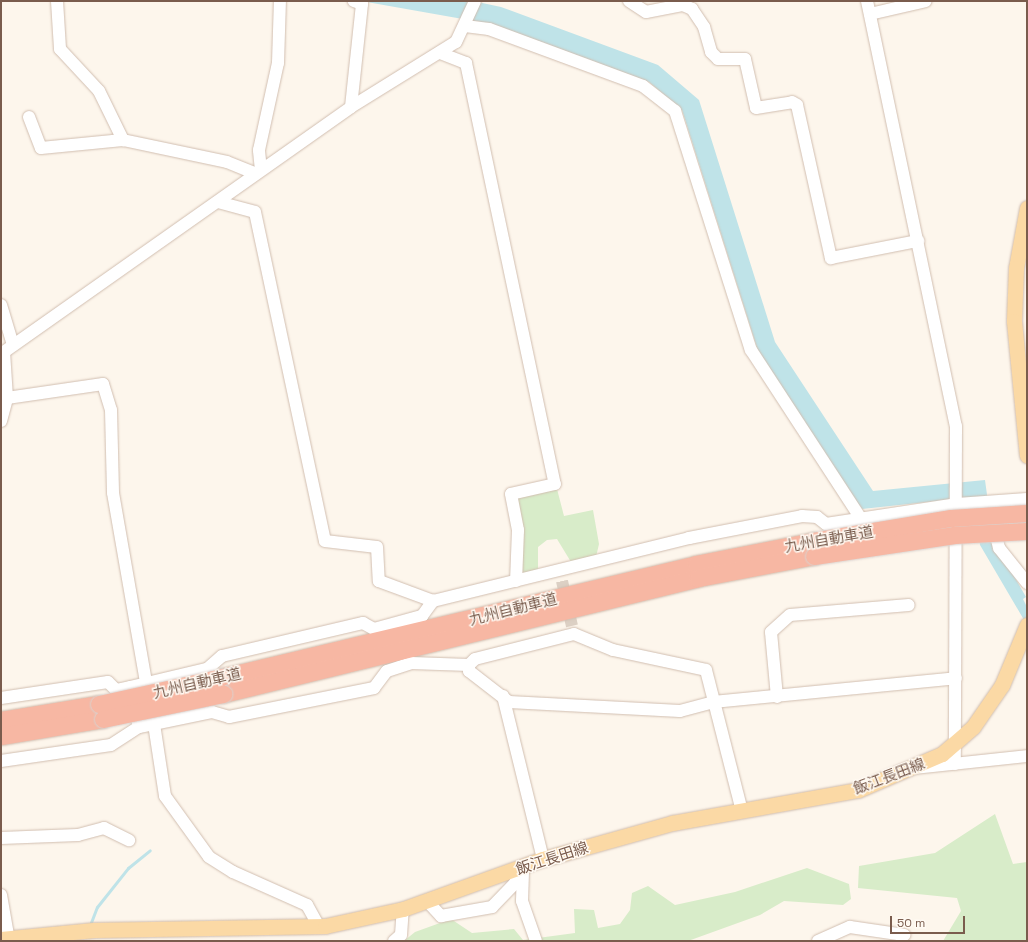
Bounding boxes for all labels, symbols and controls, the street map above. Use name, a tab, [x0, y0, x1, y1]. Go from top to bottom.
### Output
street label: 九州自動車道	[783, 522, 875, 556]
street label: 九州自動車道	[467, 589, 559, 629]
street label: 九州自動車道	[151, 664, 243, 702]
street label: 飯江長田線	[851, 754, 927, 798]
street label: 飯江長田線	[514, 838, 590, 878]
scale bar	[892, 908, 967, 934]
text: 50 m	[897, 915, 925, 931]

